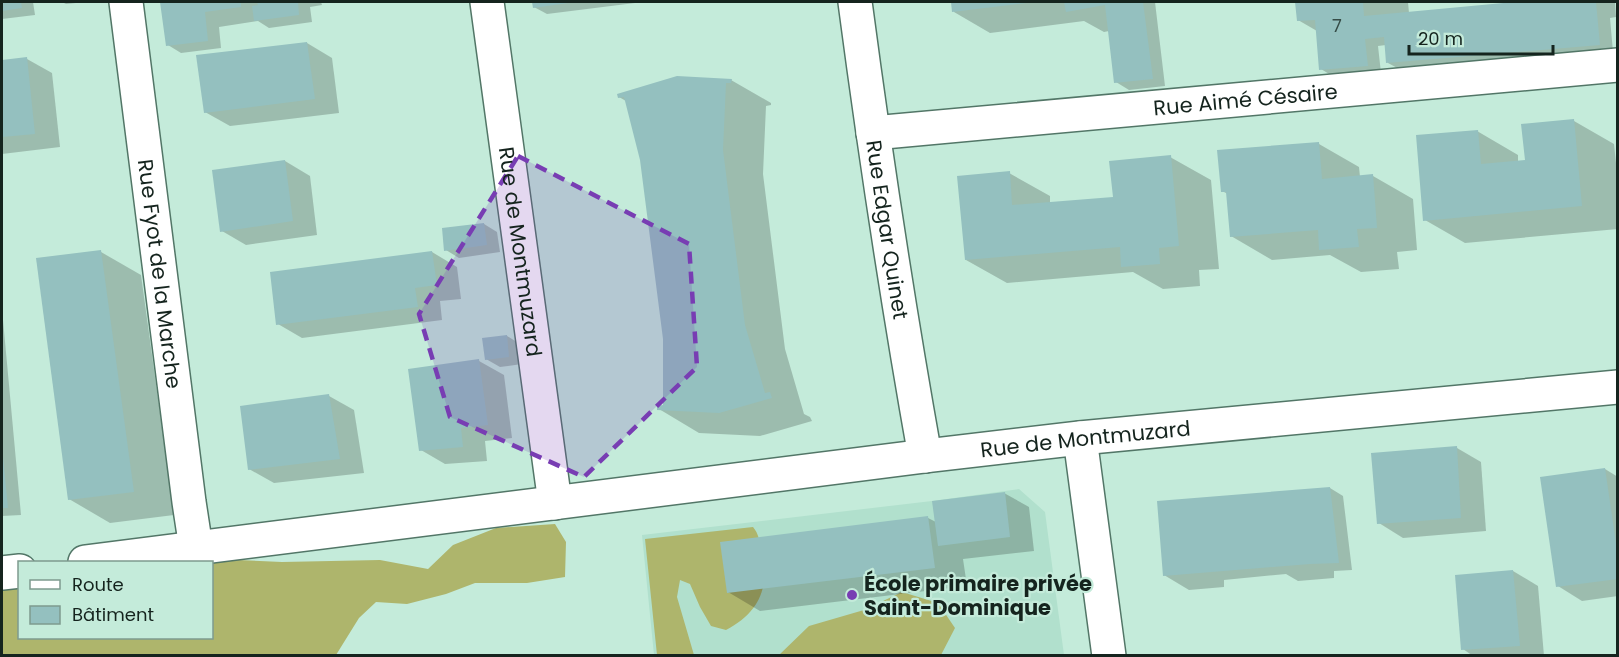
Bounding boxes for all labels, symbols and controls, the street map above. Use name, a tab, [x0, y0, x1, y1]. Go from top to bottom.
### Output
house number: 7	[1332, 13, 1342, 38]
scale bar	[1409, 18, 1553, 56]
text: 20 m	[1418, 26, 1463, 51]
street label: Rue Aimé Césaire	[1152, 76, 1339, 122]
street label: Rue Edgar Quinet	[860, 138, 916, 321]
street label: Rue de Montmuzard	[492, 145, 549, 358]
street label: Rue Fyot de la Marche	[131, 157, 189, 390]
street label: Rue de Montmuzard	[979, 413, 1192, 464]
legend	[18, 561, 213, 639]
place label: École primaire privée Saint-Dominique	[864, 569, 1092, 622]
text: Route	[72, 572, 124, 597]
marker: École primaire privée Saint-Dominique	[845, 588, 859, 602]
text: Bâtiment	[72, 602, 154, 627]

